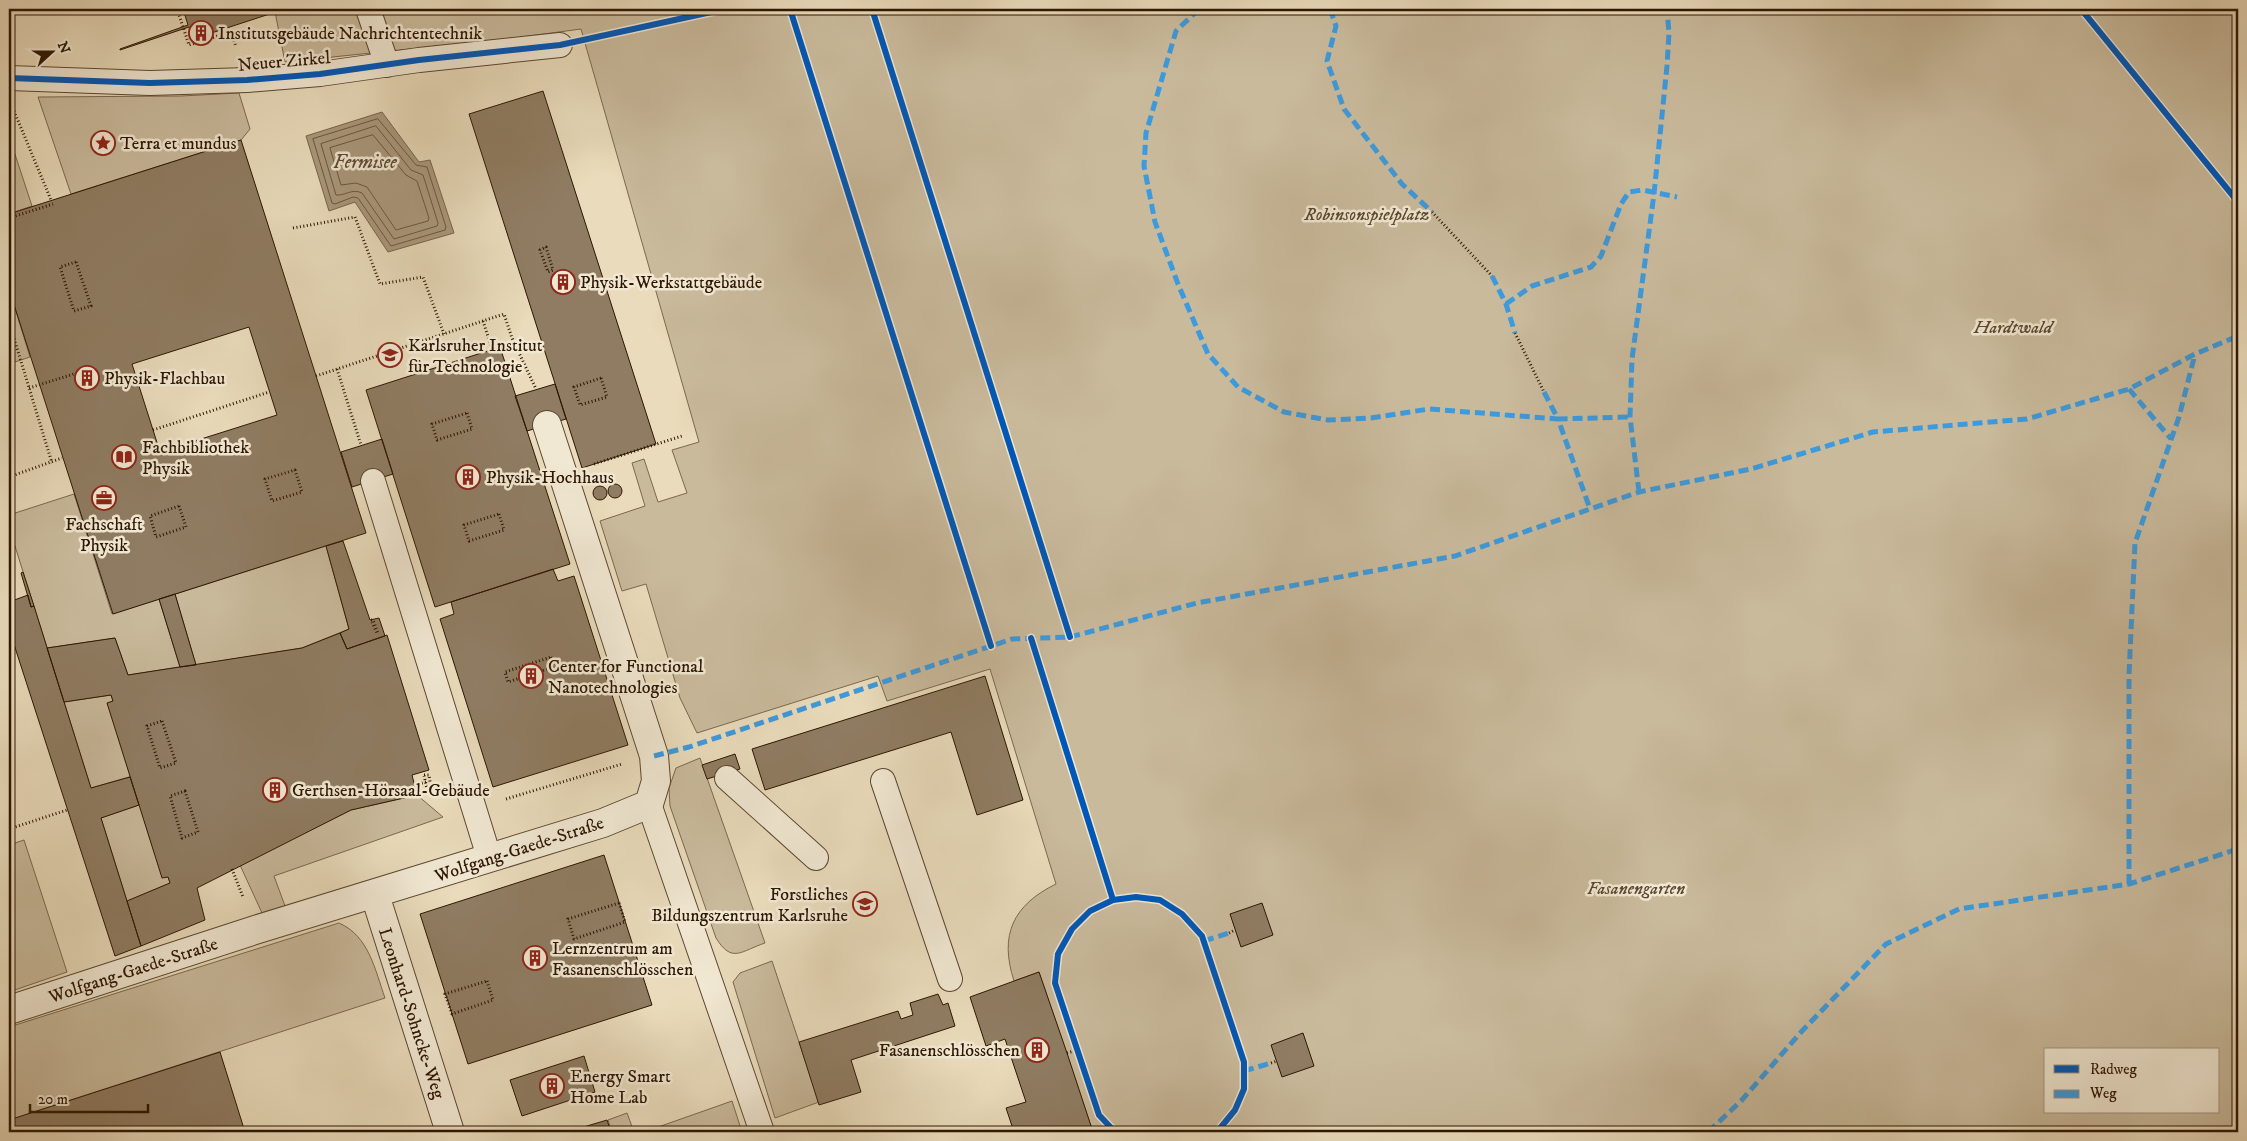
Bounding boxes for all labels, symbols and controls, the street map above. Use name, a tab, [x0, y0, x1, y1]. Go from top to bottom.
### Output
building icon: Institutsgebäude Nachrichtentechnik	[188, 20, 214, 46]
place label: Institutsgebäude Nachrichtentechnik	[218, 23, 482, 45]
north arrow	[28, 28, 78, 78]
text: N	[53, 39, 74, 57]
street label: Neuer Zirkel	[237, 47, 332, 77]
place icon: Terra et mundus	[90, 130, 116, 156]
place label: Terra et mundus	[120, 133, 236, 155]
water label: Fermisee	[333, 151, 397, 174]
park label: Robinsonspielplatz	[1303, 204, 1430, 226]
building icon: Physik-Werkstattgebäude	[550, 269, 576, 295]
place label: Physik-Werkstattgebäude	[580, 272, 762, 294]
park label: Hardtwald	[1973, 317, 2055, 339]
place label: Karlsruher Institut für Technologie	[408, 335, 543, 378]
school or university icon: Karlsruher Institut für Technologie	[377, 342, 403, 368]
building icon: Physik-Flachbau	[74, 365, 100, 391]
place label: Physik-Flachbau	[104, 368, 226, 390]
place label: Fachbibliothek Physik	[142, 437, 249, 480]
library icon: Fachbibliothek Physik	[111, 444, 137, 470]
building icon: Physik-Hochhaus	[455, 464, 481, 490]
place label: Physik-Hochhaus	[486, 467, 614, 489]
office icon: Fachschaft Physik	[91, 485, 117, 511]
place label: Fachschaft Physik	[65, 514, 143, 557]
place label: Center for Functional Nanotechnologies	[548, 656, 704, 699]
building icon: Center for Functional Nanotechnologies	[518, 663, 544, 689]
building icon: Gerthsen-Hörsaal-Gebäude	[262, 777, 288, 803]
place label: Gerthsen-Hörsaal-Gebäude	[292, 780, 490, 802]
street label: Wolfgang-Gaede-Straße	[431, 812, 607, 888]
park label: Fasanengarten	[1587, 878, 1685, 900]
place label: Forstliches Bildungszentrum Karlsruhe	[651, 884, 848, 927]
school or university icon: Forstliches Bildungszentrum Karlsruhe	[852, 891, 878, 917]
street label: Leonhard-Sohncke-Weg	[373, 925, 449, 1102]
street label: Wolfgang-Gaede-Straße	[45, 933, 221, 1009]
place label: Lernzentrum am Fasanenschlösschen	[552, 938, 694, 981]
building icon: Lernzentrum am Fasanenschlösschen	[522, 945, 548, 971]
building icon: Fasanenschlösschen	[1024, 1037, 1050, 1063]
place label: Fasanenschlösschen	[879, 1040, 1021, 1062]
legend	[2044, 1048, 2220, 1114]
text: Radweg	[2090, 1060, 2138, 1079]
place label: Energy Smart Home Lab	[570, 1066, 671, 1109]
building icon: Energy Smart Home Lab	[539, 1073, 565, 1099]
scale bar	[30, 1081, 148, 1113]
text: Weg	[2089, 1084, 2117, 1103]
text: 20 m	[38, 1090, 68, 1109]

